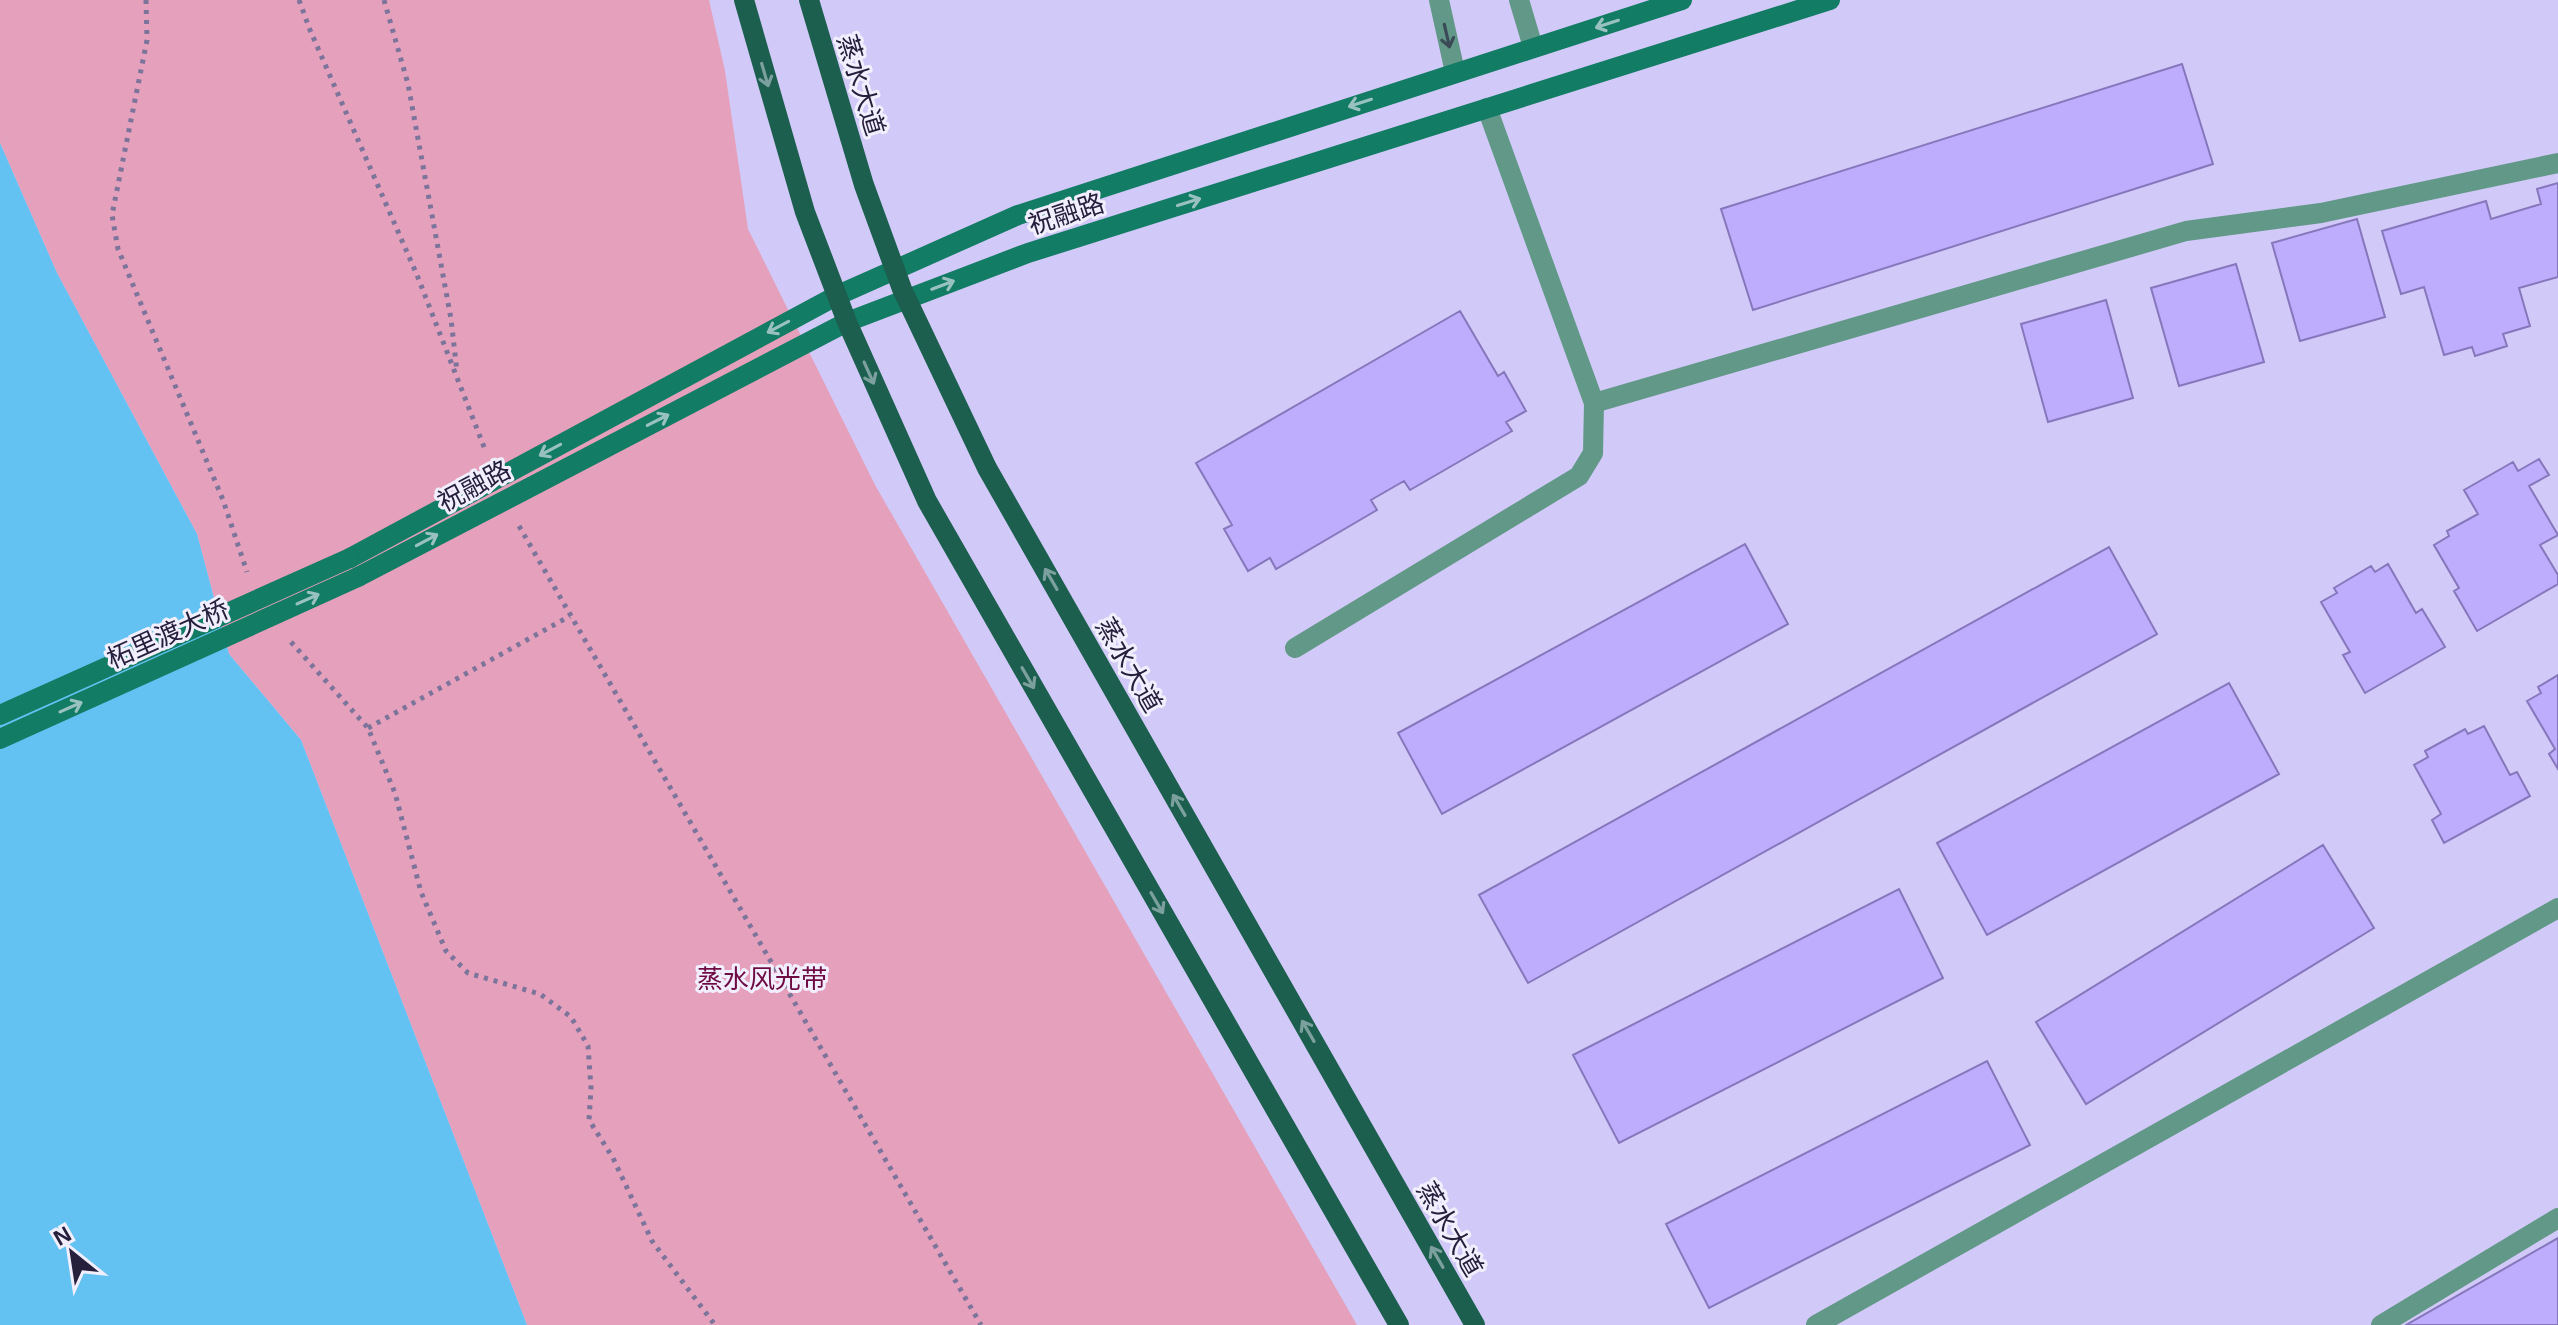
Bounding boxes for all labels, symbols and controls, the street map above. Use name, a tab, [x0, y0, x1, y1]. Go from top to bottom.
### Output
one-way arrow	[1595, 17, 1620, 32]
one-way arrow	[1440, 22, 1455, 48]
street label: 蒸水大道	[831, 31, 891, 139]
one-way arrow	[759, 62, 773, 87]
one-way arrow	[1347, 96, 1373, 111]
street label: 祝融路	[1024, 188, 1108, 240]
one-way arrow	[1176, 194, 1201, 208]
one-way arrow	[930, 277, 955, 291]
one-way arrow	[767, 319, 791, 335]
one-way arrow	[863, 360, 878, 385]
one-way arrow	[645, 412, 669, 428]
one-way arrow	[538, 443, 562, 459]
street label: 祝融路	[433, 454, 515, 518]
one-way arrow	[415, 532, 438, 548]
one-way arrow	[1042, 568, 1058, 592]
one-way arrow	[295, 591, 319, 606]
street label: 柘里渡大桥	[103, 594, 233, 674]
street label: 蒸水大道	[1090, 612, 1168, 718]
one-way arrow	[1020, 666, 1036, 689]
one-way arrow	[59, 699, 83, 714]
one-way arrow	[1171, 794, 1186, 818]
one-way arrow	[1149, 891, 1165, 914]
park label: 蒸水风光带	[697, 964, 827, 994]
one-way arrow	[1300, 1020, 1316, 1043]
street label: 蒸水大道	[1411, 1176, 1489, 1282]
north arrow	[32, 1213, 112, 1293]
text: N	[49, 1221, 75, 1251]
one-way arrow	[1429, 1246, 1445, 1269]

